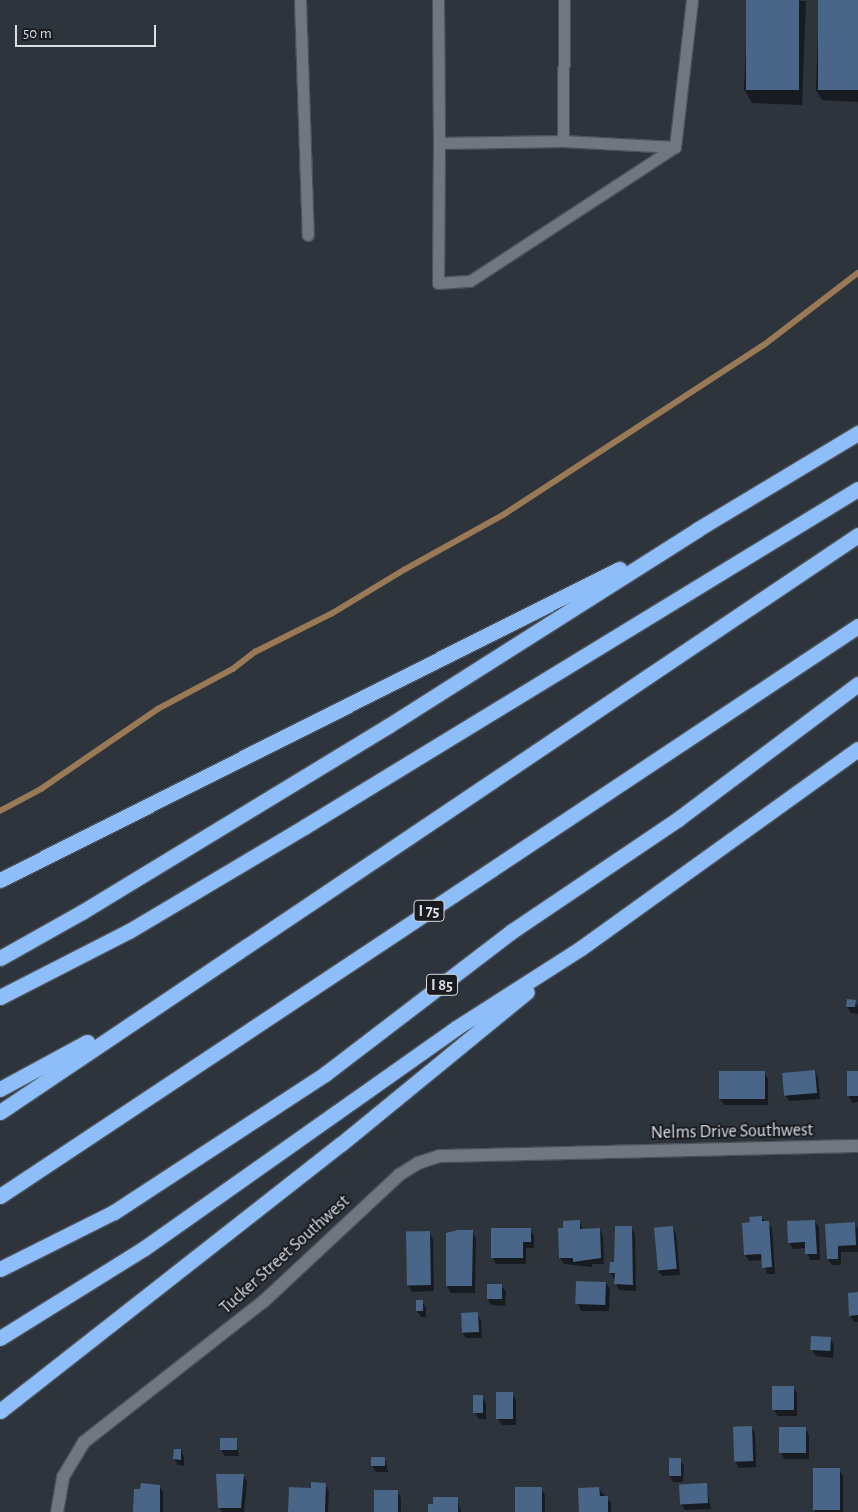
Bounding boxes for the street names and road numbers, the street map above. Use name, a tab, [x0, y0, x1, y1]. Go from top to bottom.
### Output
road number: I 75	[413, 898, 445, 924]
road number: I 85	[426, 972, 458, 998]
street label: Nelms Drive Southwest	[651, 1120, 813, 1144]
street label: Tucker Street Southwest	[216, 1191, 354, 1319]

